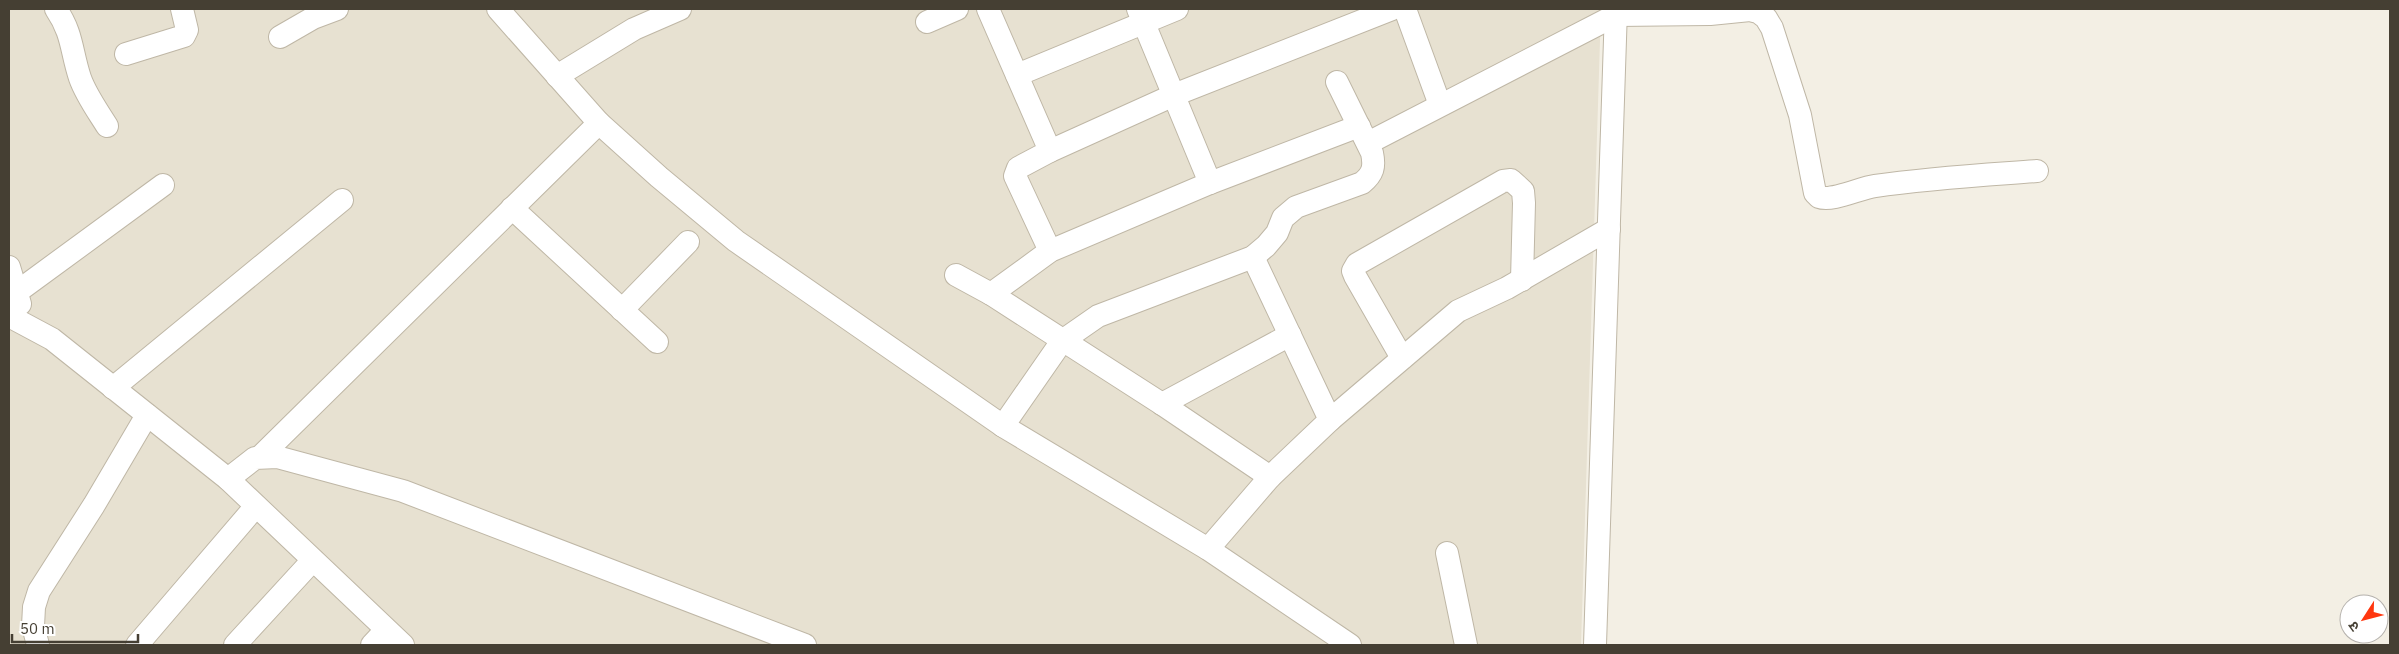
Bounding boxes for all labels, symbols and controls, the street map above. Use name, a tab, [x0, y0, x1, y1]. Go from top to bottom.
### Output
north arrow	[2339, 594, 2389, 644]
scale bar	[12, 612, 139, 644]
text: उ	[2343, 617, 2363, 635]
text: 50 m	[20, 619, 55, 638]

